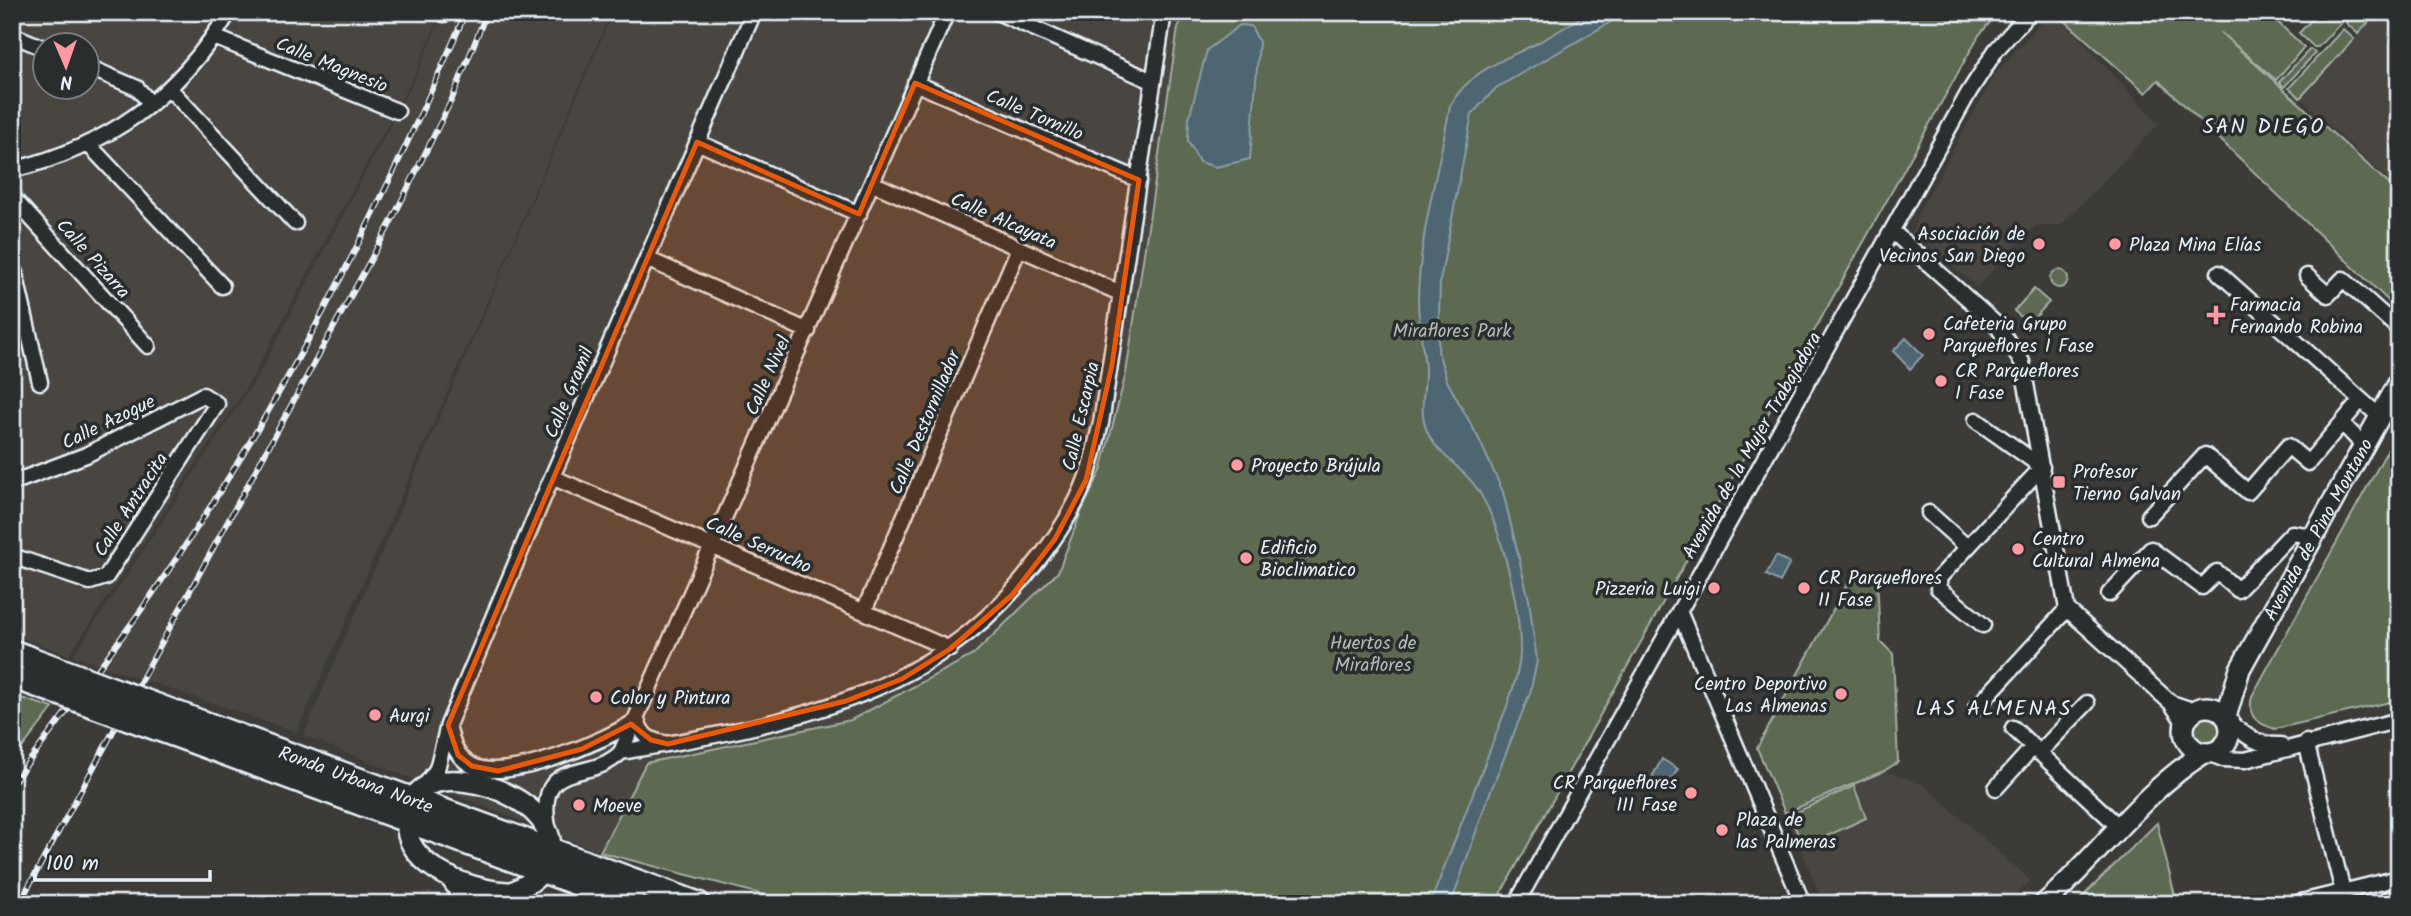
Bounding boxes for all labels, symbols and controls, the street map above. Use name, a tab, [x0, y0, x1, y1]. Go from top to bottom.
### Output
street label: Calle Magnesio	[271, 30, 392, 102]
north arrow	[32, 32, 102, 102]
text: N	[60, 66, 73, 96]
street label: Calle Tornillo	[981, 82, 1088, 150]
district label: SAN DIEGO	[2203, 111, 2325, 144]
street label: Calle Alcayata	[945, 185, 1061, 259]
street label: Calle Pizarra	[48, 212, 137, 306]
place label: Asociación de Vecinos San Diego	[1879, 220, 2025, 272]
place label: Plaza Mina Elías	[2129, 231, 2261, 261]
marker: Asociación de Vecinos San Diego	[2031, 236, 2047, 252]
marker: Plaza Mina Elías	[2107, 236, 2123, 252]
place label: Farmacia Fernando Robina	[2230, 291, 2363, 343]
marker: Farmacia Fernando Robina	[2208, 307, 2224, 323]
place label: Cafeteria Grupo Parqueflores I Fase	[1943, 310, 2094, 362]
park label: Miraflores Park	[1393, 317, 1511, 347]
marker: Cafeteria Grupo Parqueflores I Fase	[1921, 326, 1937, 342]
street label: Avenida de la Mujer Trabajadora	[1675, 327, 1830, 565]
street label: Calle Nivel	[738, 331, 800, 420]
street label: Calle Gramil	[537, 342, 603, 443]
street label: Calle Destornillador	[882, 344, 970, 500]
place label: CR Parqueflores I Fase	[1955, 357, 2079, 409]
street label: Calle Escarpia	[1055, 359, 1109, 474]
marker: CR Parqueflores I Fase	[1933, 373, 1949, 389]
street label: Calle Azogue	[57, 387, 161, 458]
street label: Avenida de Pino Montano	[2257, 433, 2382, 627]
street label: Calle Antracita	[87, 447, 177, 563]
place label: Proyecto Brújula	[1251, 452, 1381, 482]
marker: Proyecto Brújula	[1229, 457, 1245, 473]
place label: Profesor Tierno Galvan	[2073, 458, 2181, 510]
marker: Profesor Tierno Galvan	[2051, 474, 2067, 490]
street label: Calle Serrucho	[700, 509, 816, 583]
place label: Centro Cultural Almena	[2032, 525, 2160, 577]
place label: Edificio Bioclimatico	[1260, 534, 1356, 586]
marker: Centro Cultural Almena	[2010, 541, 2026, 557]
marker: Edificio Bioclimatico	[1238, 550, 1254, 566]
place label: CR Parqueflores II Fase	[1818, 564, 1942, 616]
place label: Pizzeria Luigi	[1595, 575, 1701, 605]
marker: Pizzeria Luigi	[1706, 580, 1722, 596]
marker: CR Parqueflores II Fase	[1796, 580, 1812, 596]
park label: Huertos de Miraflores	[1330, 629, 1417, 681]
place label: Centro Deportivo Las Almenas	[1694, 670, 1827, 722]
place label: Color y Pintura	[610, 684, 730, 714]
marker: Centro Deportivo Las Almenas	[1833, 686, 1849, 702]
marker: Color y Pintura	[588, 689, 604, 705]
district label: LAS ALMENAS	[1915, 693, 2073, 726]
place label: Aurgi	[389, 702, 431, 732]
marker: Aurgi	[367, 707, 383, 723]
street label: Ronda Urbana Norte	[274, 739, 437, 823]
place label: CR Parqueflores III Fase	[1553, 769, 1677, 821]
marker: CR Parqueflores III Fase	[1683, 785, 1699, 801]
place label: Moeve	[593, 792, 642, 822]
marker: Moeve	[571, 797, 587, 813]
place label: Plaza de las Palmeras	[1736, 806, 1836, 858]
marker: Plaza de las Palmeras	[1714, 822, 1730, 838]
scale bar	[35, 839, 210, 883]
text: 100 m	[46, 848, 99, 881]

